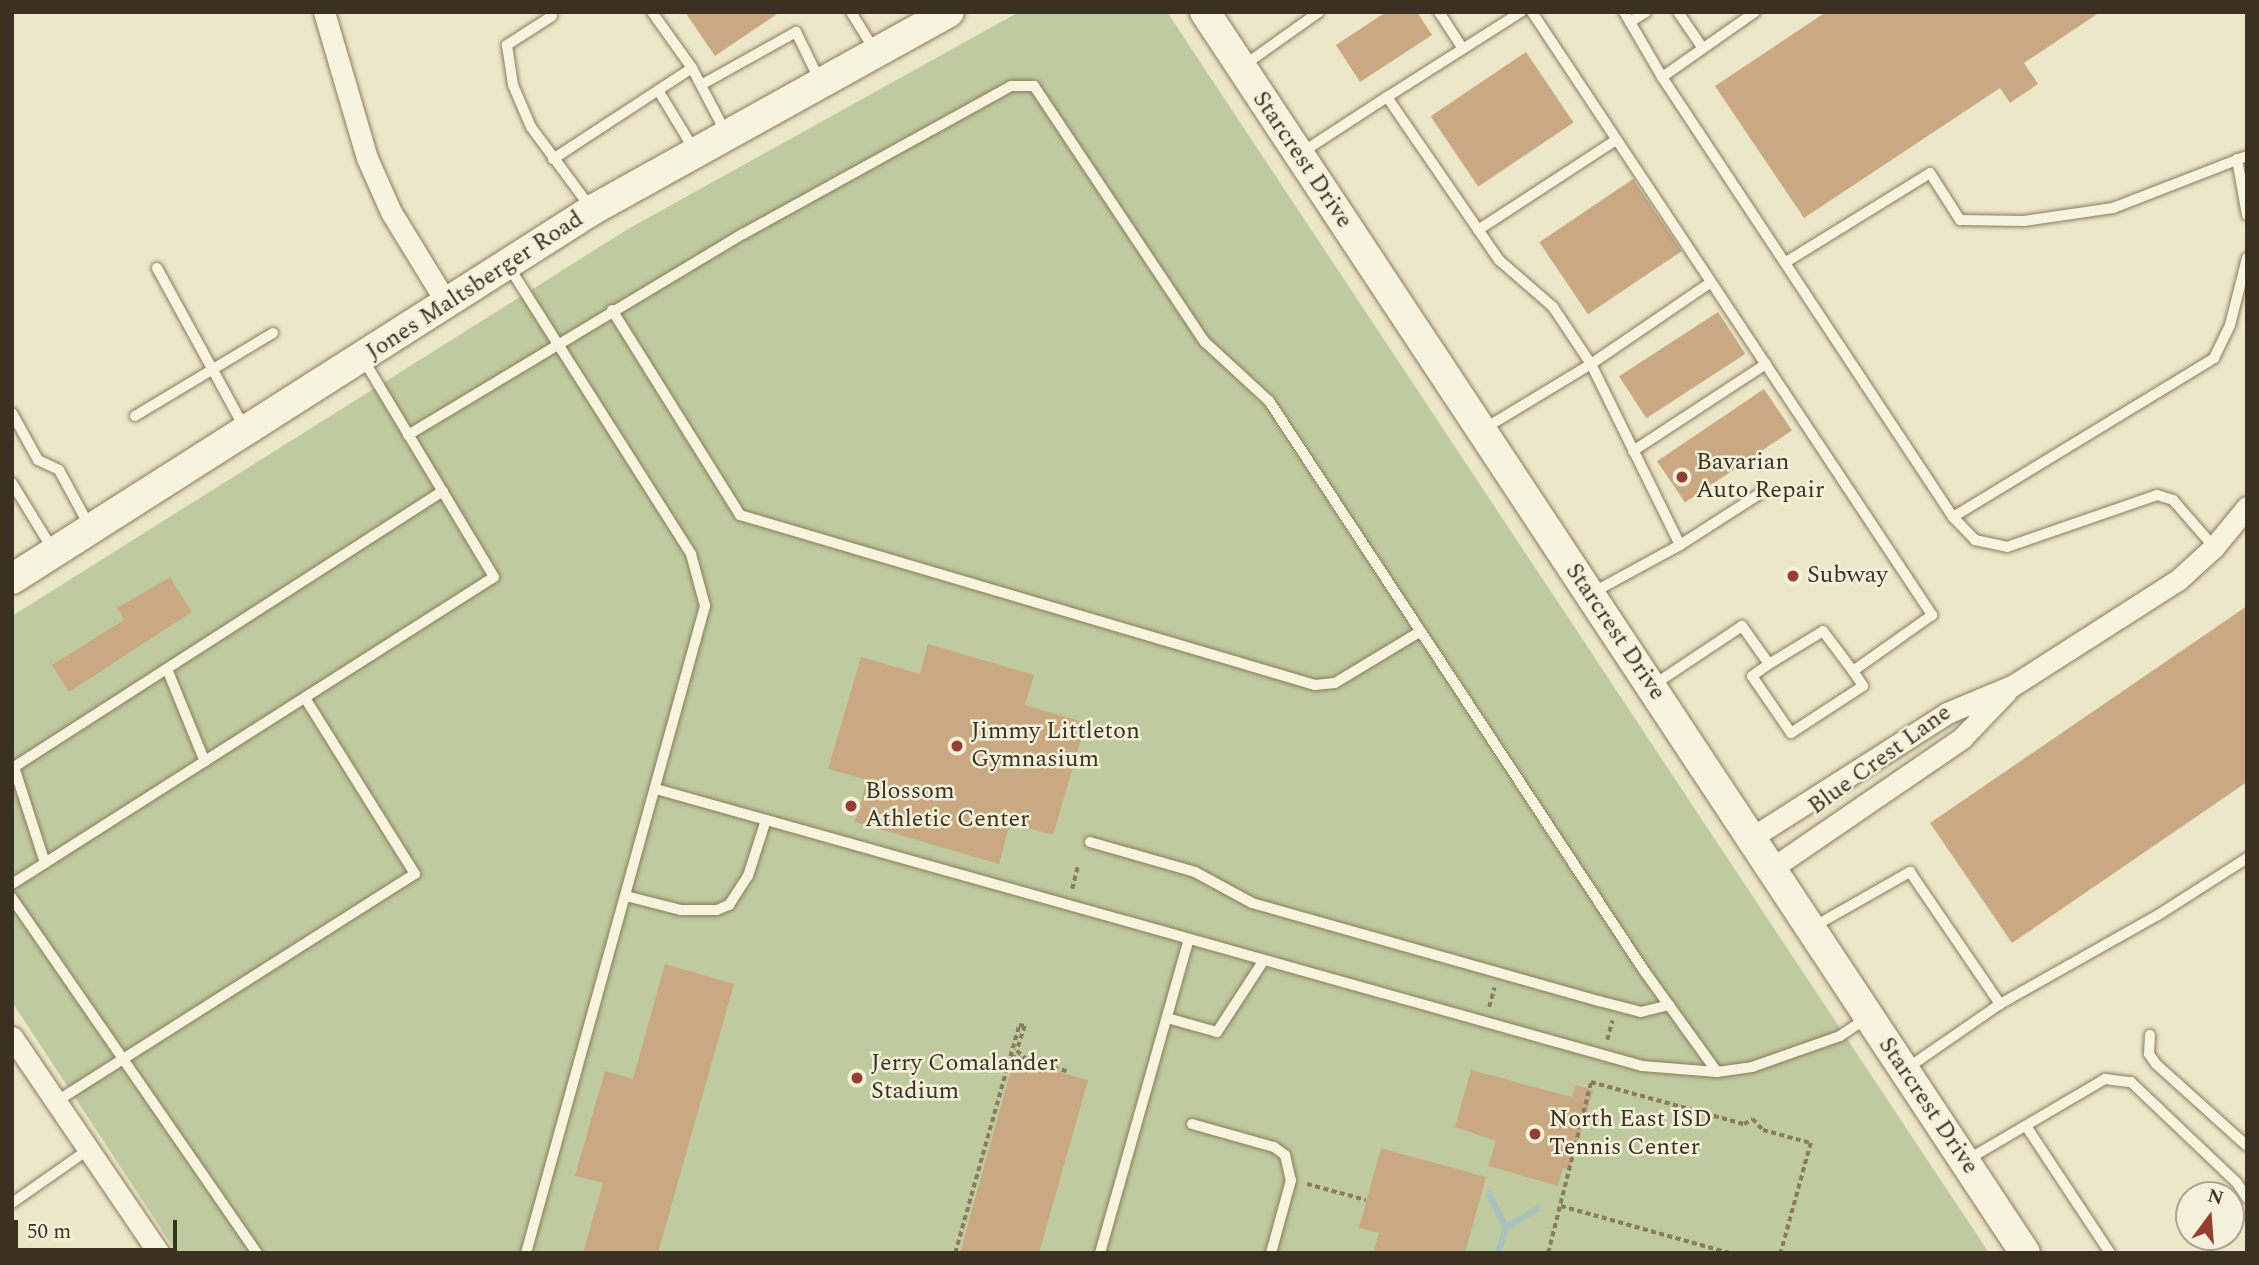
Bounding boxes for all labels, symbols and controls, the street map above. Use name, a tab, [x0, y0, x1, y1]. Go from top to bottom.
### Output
street label: Starcrest Drive	[1246, 86, 1358, 234]
street label: Jones Maltsberger Road	[361, 205, 589, 367]
place label: Bavarian Auto Repair	[1696, 449, 1824, 505]
marker: Bavarian Auto Repair	[1674, 469, 1690, 485]
street label: Starcrest Drive	[1559, 558, 1671, 706]
place label: Subway	[1807, 562, 1888, 590]
marker: Subway	[1785, 568, 1801, 584]
street label: Blue Crest Lane	[1803, 699, 1957, 821]
place label: Jimmy Littleton Gymnasium	[971, 718, 1140, 774]
marker: Jimmy Littleton Gymnasium	[949, 738, 965, 754]
place label: Blossom Athletic Center	[865, 778, 1030, 834]
marker: Blossom Athletic Center	[843, 798, 859, 814]
street label: Starcrest Drive	[1872, 1032, 1984, 1180]
place label: Jerry Comalander Stadium	[871, 1050, 1058, 1106]
marker: Jerry Comalander Stadium	[849, 1070, 865, 1086]
place label: North East ISD Tennis Center	[1549, 1106, 1712, 1162]
marker: North East ISD Tennis Center	[1527, 1126, 1543, 1142]
north arrow	[2175, 1181, 2245, 1251]
text: N	[2204, 1181, 2227, 1213]
scale bar	[18, 1206, 180, 1250]
text: 50 m	[27, 1216, 71, 1248]

